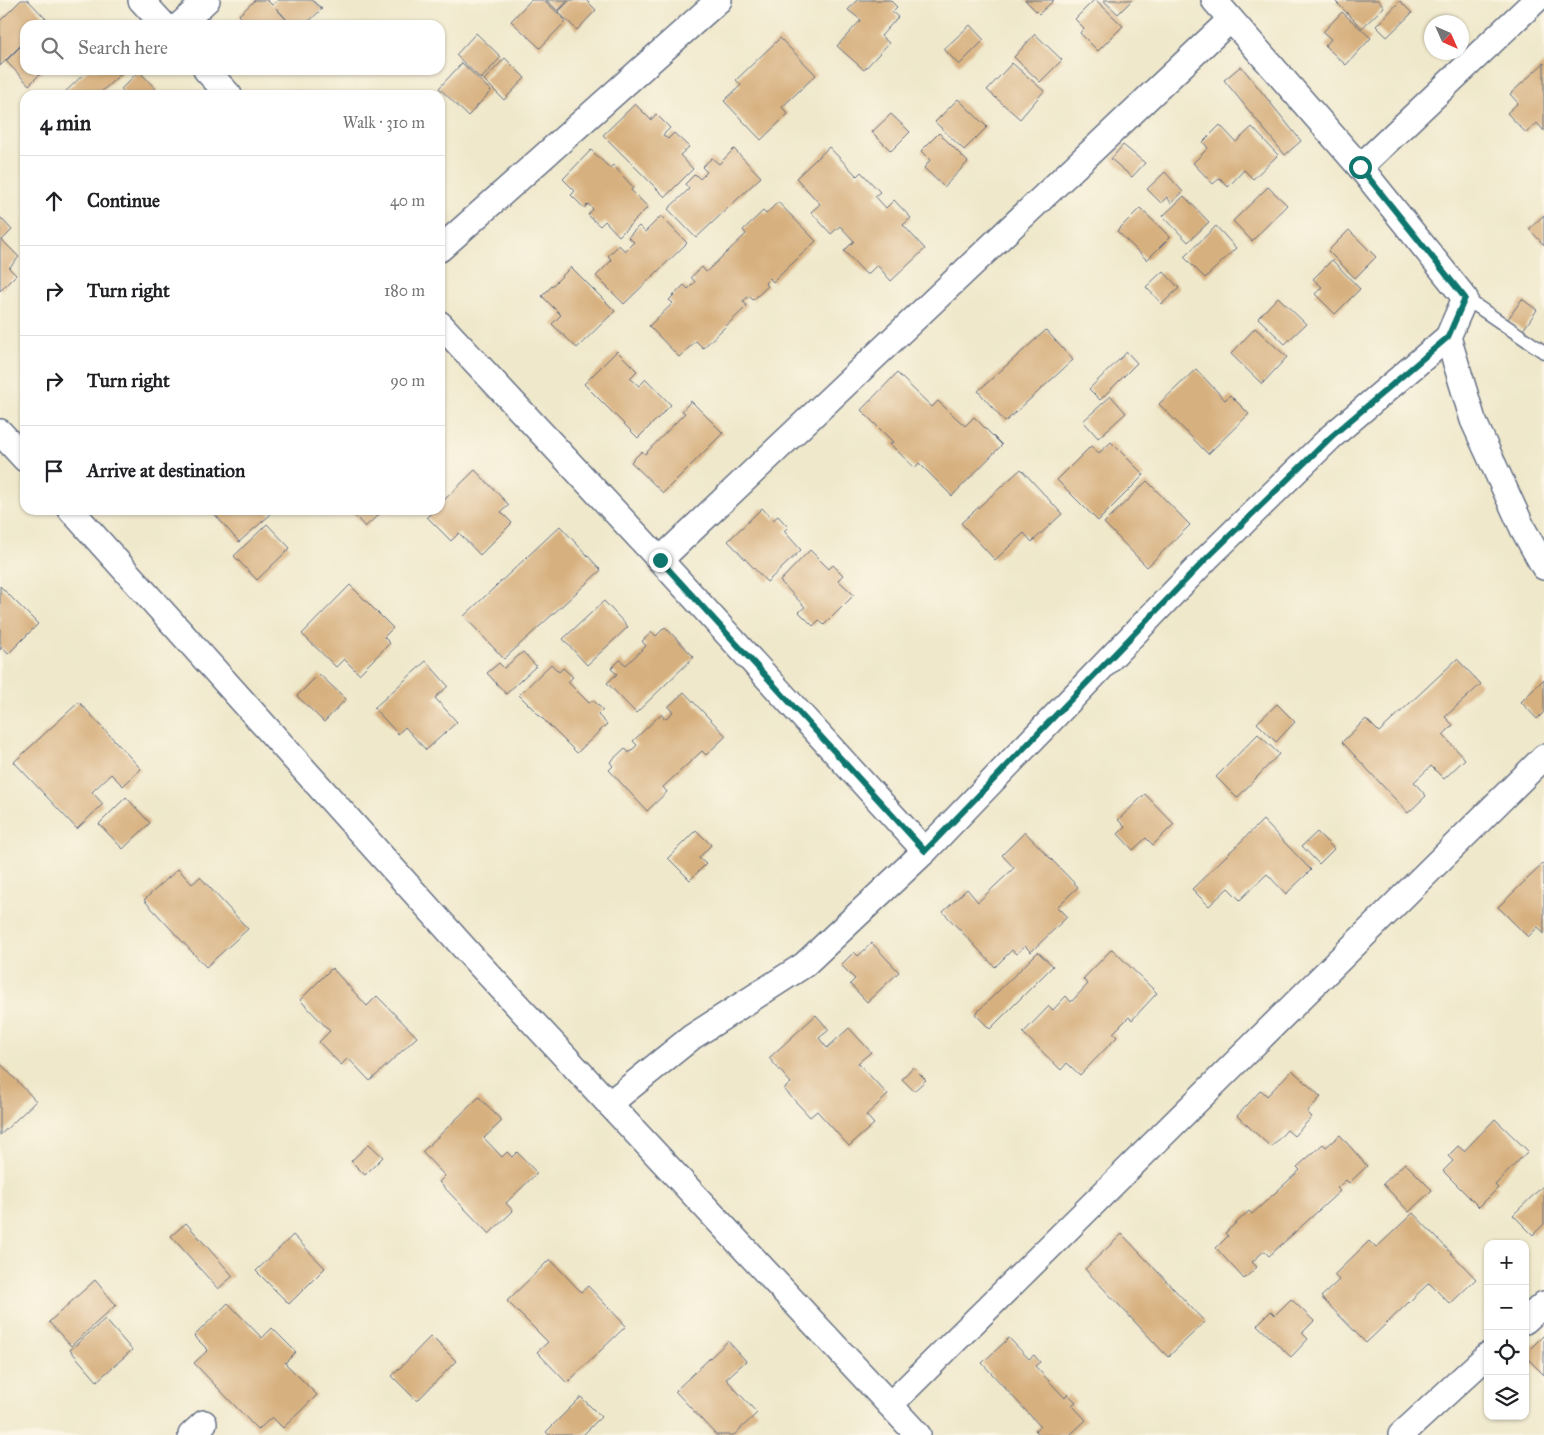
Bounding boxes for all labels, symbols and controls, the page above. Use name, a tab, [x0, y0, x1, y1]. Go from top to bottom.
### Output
north arrow	[1424, 15, 1469, 60]
search box	[20, 20, 445, 75]
icon: search	[38, 34, 66, 62]
text: Search here	[78, 36, 168, 59]
text: 4 min	[40, 110, 91, 136]
text: Walk · 310 m	[343, 113, 425, 132]
route start	[1349, 156, 1372, 179]
icon: ahead	[40, 187, 68, 215]
text: Continue	[87, 189, 160, 212]
text: 40 m	[390, 191, 425, 210]
icon: right	[40, 277, 68, 305]
text: Turn right	[87, 279, 170, 302]
text: 180 m	[384, 281, 425, 300]
icon: right	[40, 367, 68, 395]
text: Turn right	[87, 369, 170, 392]
text: 90 m	[390, 371, 425, 390]
icon: arrive	[40, 457, 68, 485]
text: Arrive at destination	[87, 459, 245, 482]
route end	[649, 549, 672, 572]
map controls	[1484, 1240, 1529, 1420]
button: +	[1484, 1240, 1529, 1285]
button: −	[1484, 1285, 1529, 1330]
button: locate	[1484, 1330, 1529, 1375]
button: layers	[1484, 1375, 1529, 1420]

